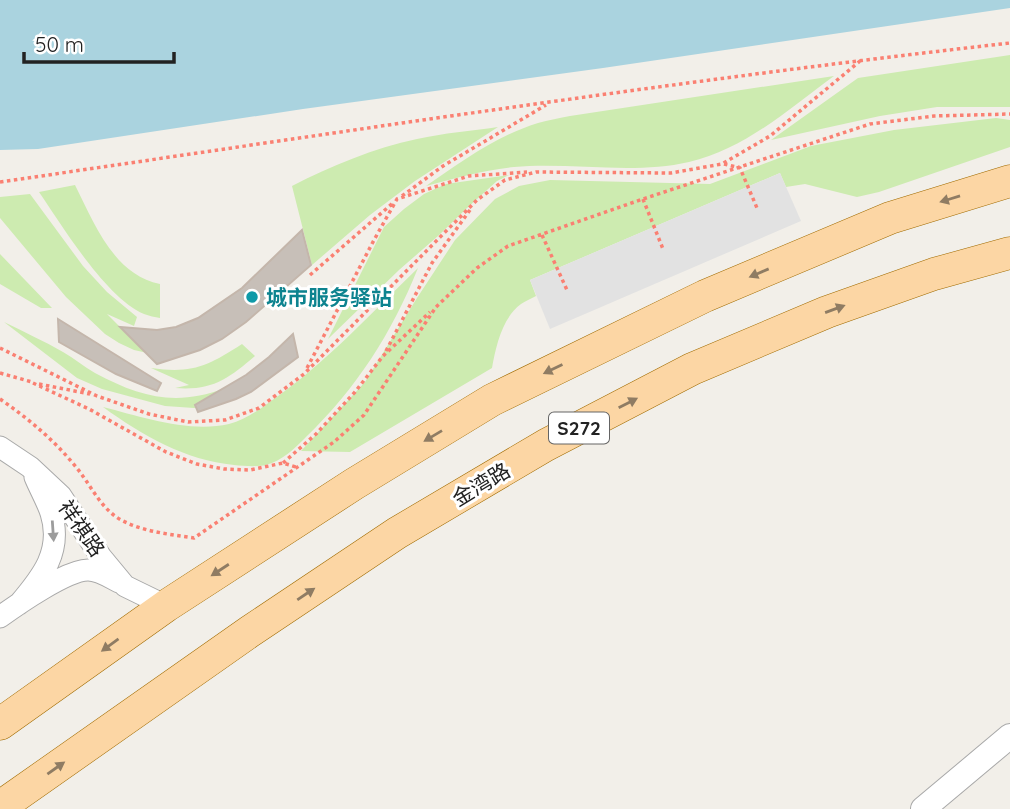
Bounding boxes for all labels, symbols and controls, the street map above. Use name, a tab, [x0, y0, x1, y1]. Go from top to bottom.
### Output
scale bar	[24, 21, 175, 65]
text: 50 m	[35, 31, 84, 57]
one-way arrow	[939, 194, 960, 205]
one-way arrow	[749, 268, 770, 279]
place label: 城市服务驿站	[266, 284, 392, 310]
marker: 城市服务驿站	[244, 289, 260, 305]
one-way arrow	[824, 303, 845, 314]
one-way arrow	[543, 364, 563, 375]
one-way arrow	[618, 397, 638, 408]
road number: S272	[549, 412, 609, 444]
one-way arrow	[424, 429, 443, 442]
street label: 金湾路	[447, 457, 515, 511]
street label: 祥祺路	[53, 495, 111, 561]
one-way arrow	[48, 520, 59, 542]
one-way arrow	[211, 564, 230, 577]
one-way arrow	[297, 587, 315, 601]
one-way arrow	[101, 638, 119, 652]
one-way arrow	[47, 761, 65, 775]

